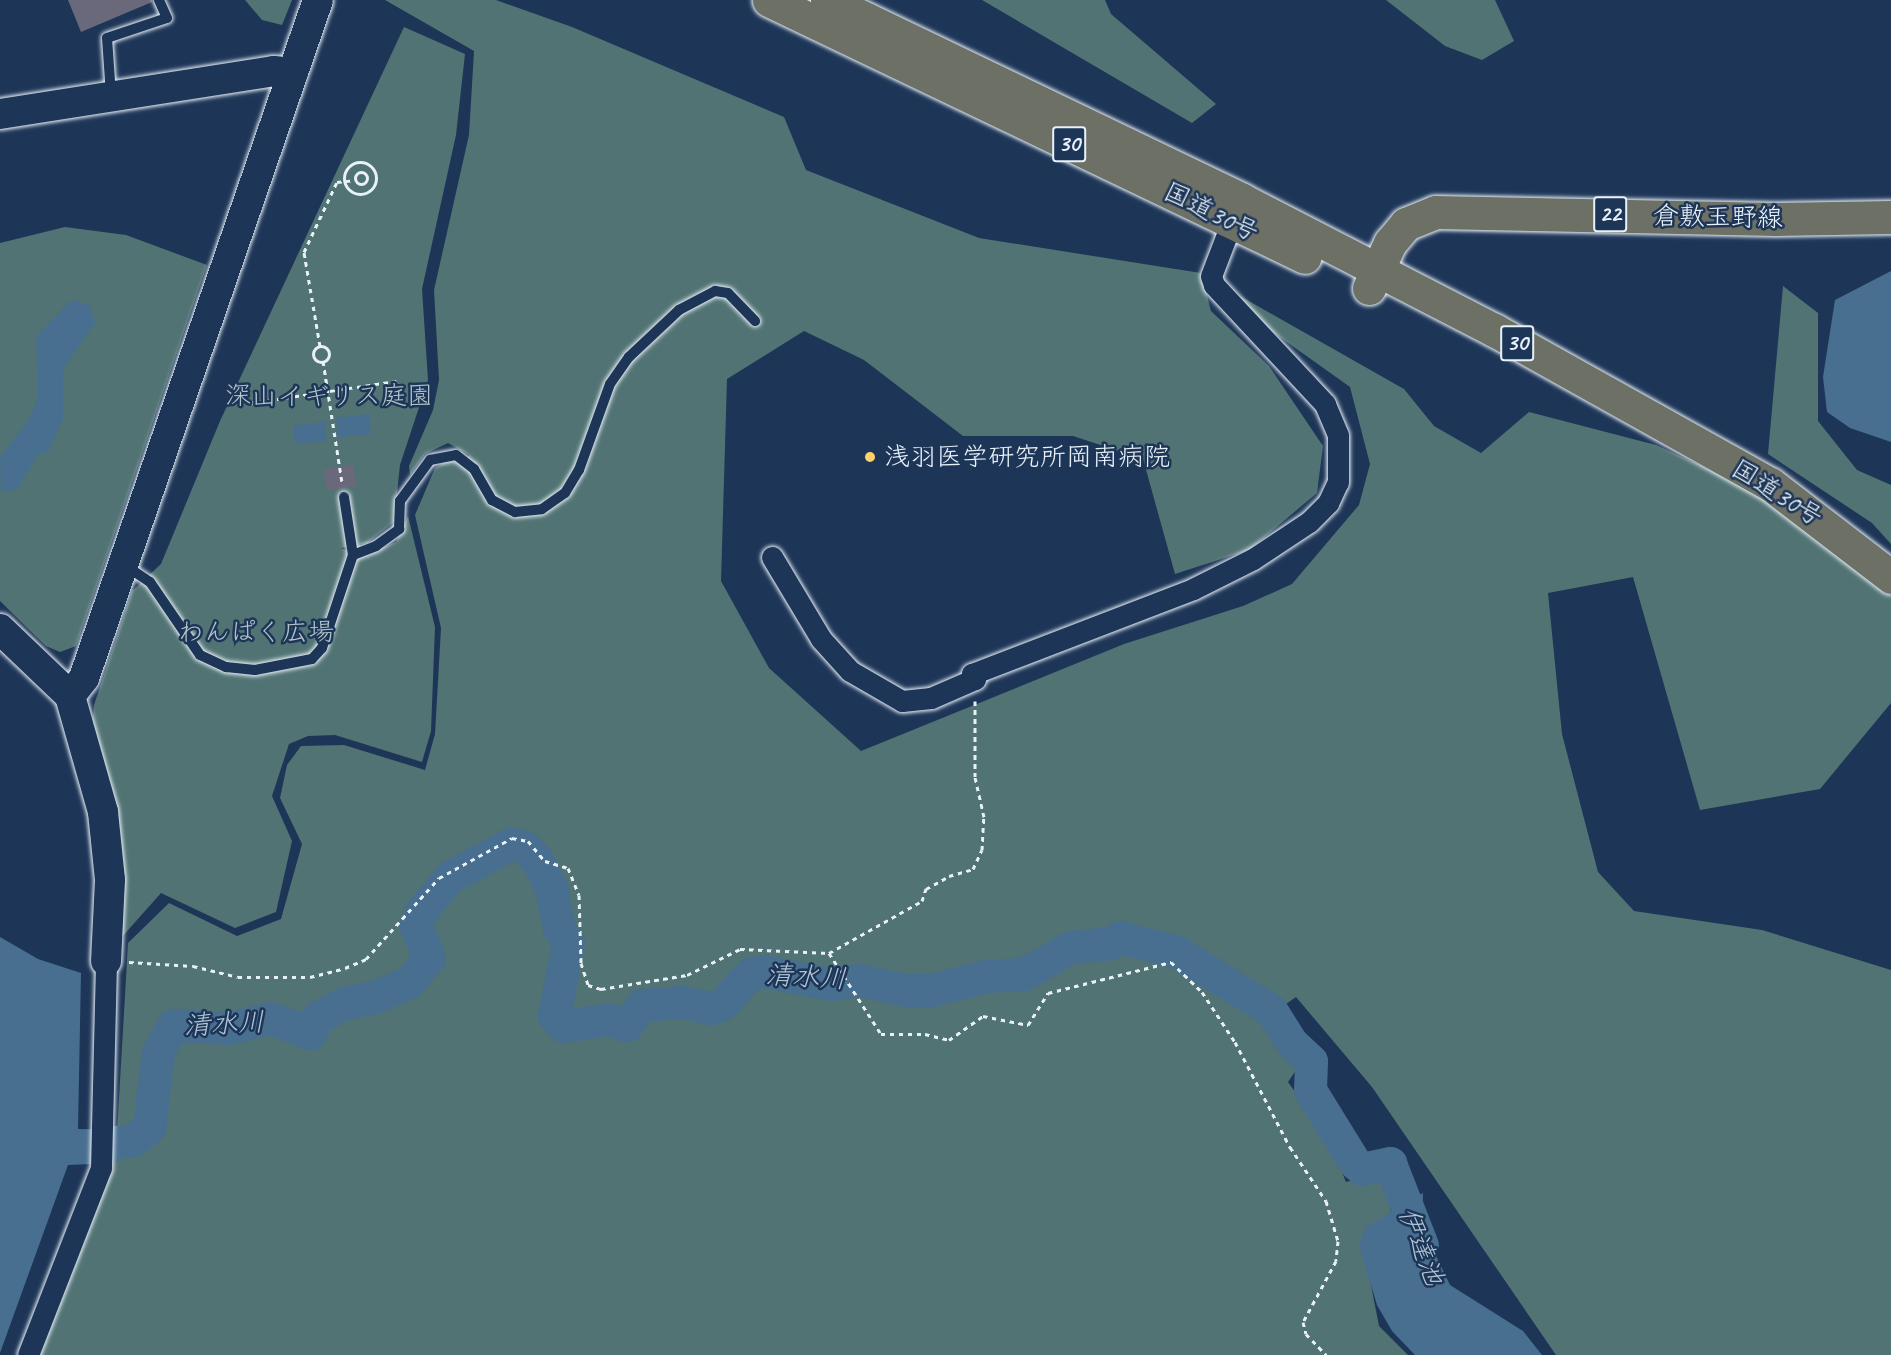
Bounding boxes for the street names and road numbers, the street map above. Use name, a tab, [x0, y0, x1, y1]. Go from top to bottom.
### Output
road number: 30	[1051, 123, 1087, 165]
street label: 国道30号	[1159, 176, 1263, 248]
road number: 22	[1592, 193, 1628, 235]
street label: 倉敷玉野線	[1653, 200, 1783, 234]
road number: 30	[1499, 322, 1535, 364]
street label: 国道30号	[1726, 453, 1828, 533]

